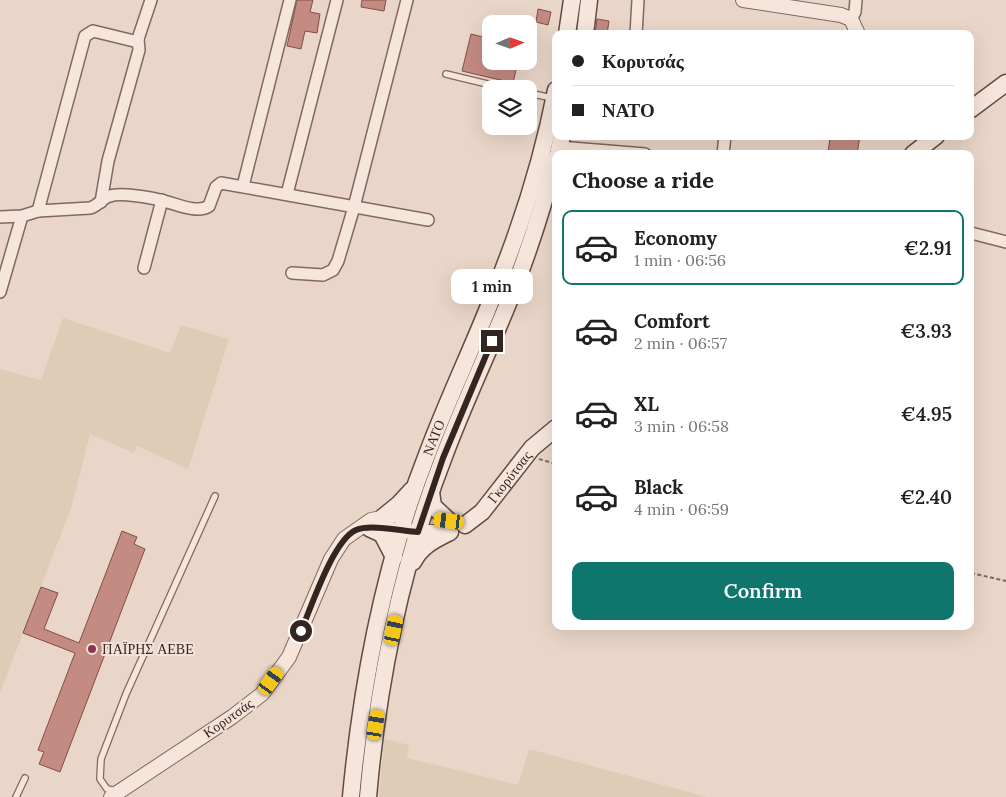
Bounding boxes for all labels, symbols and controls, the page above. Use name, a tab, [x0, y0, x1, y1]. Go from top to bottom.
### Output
north arrow	[482, 15, 538, 70]
map controls	[482, 15, 537, 135]
text: Κορυτσάς	[602, 49, 684, 73]
button: layers	[482, 80, 537, 135]
text: ΝΑΤΟ	[602, 98, 655, 122]
text: Choose a ride	[572, 166, 714, 194]
icon: car	[574, 225, 619, 270]
text: Economy	[634, 226, 717, 250]
text: €2.91	[904, 236, 952, 260]
text: 1 min · 06:56	[634, 250, 726, 270]
callout: 1 min	[451, 268, 533, 304]
text: 1 min	[472, 276, 512, 296]
icon: car	[574, 308, 619, 353]
text: Comfort	[634, 309, 710, 333]
text: €3.93	[900, 319, 952, 343]
route end	[481, 330, 503, 352]
text: 2 min · 06:57	[634, 333, 727, 353]
icon: car	[574, 391, 619, 436]
text: XL	[634, 392, 659, 416]
text: €4.95	[901, 402, 952, 426]
text: 3 min · 06:58	[634, 416, 729, 436]
street label: ΝΑΤΟ	[418, 417, 449, 458]
street label: Γκορύτσας	[483, 447, 536, 507]
icon: car	[574, 474, 619, 519]
text: Black	[634, 475, 683, 499]
text: €2.40	[900, 485, 952, 509]
text: 4 min · 06:59	[634, 499, 729, 519]
car	[433, 512, 464, 530]
button: Confirm	[572, 562, 954, 620]
car	[383, 614, 404, 646]
route start	[290, 620, 312, 642]
place label: ΠΑΪΡΗΣ ΑΕΒΕ	[102, 640, 194, 658]
marker: ΠΑΪΡΗΣ ΑΕΒΕ	[86, 643, 98, 655]
car	[256, 664, 285, 698]
street label: Κορυτσάς	[199, 694, 257, 742]
car	[366, 709, 385, 741]

